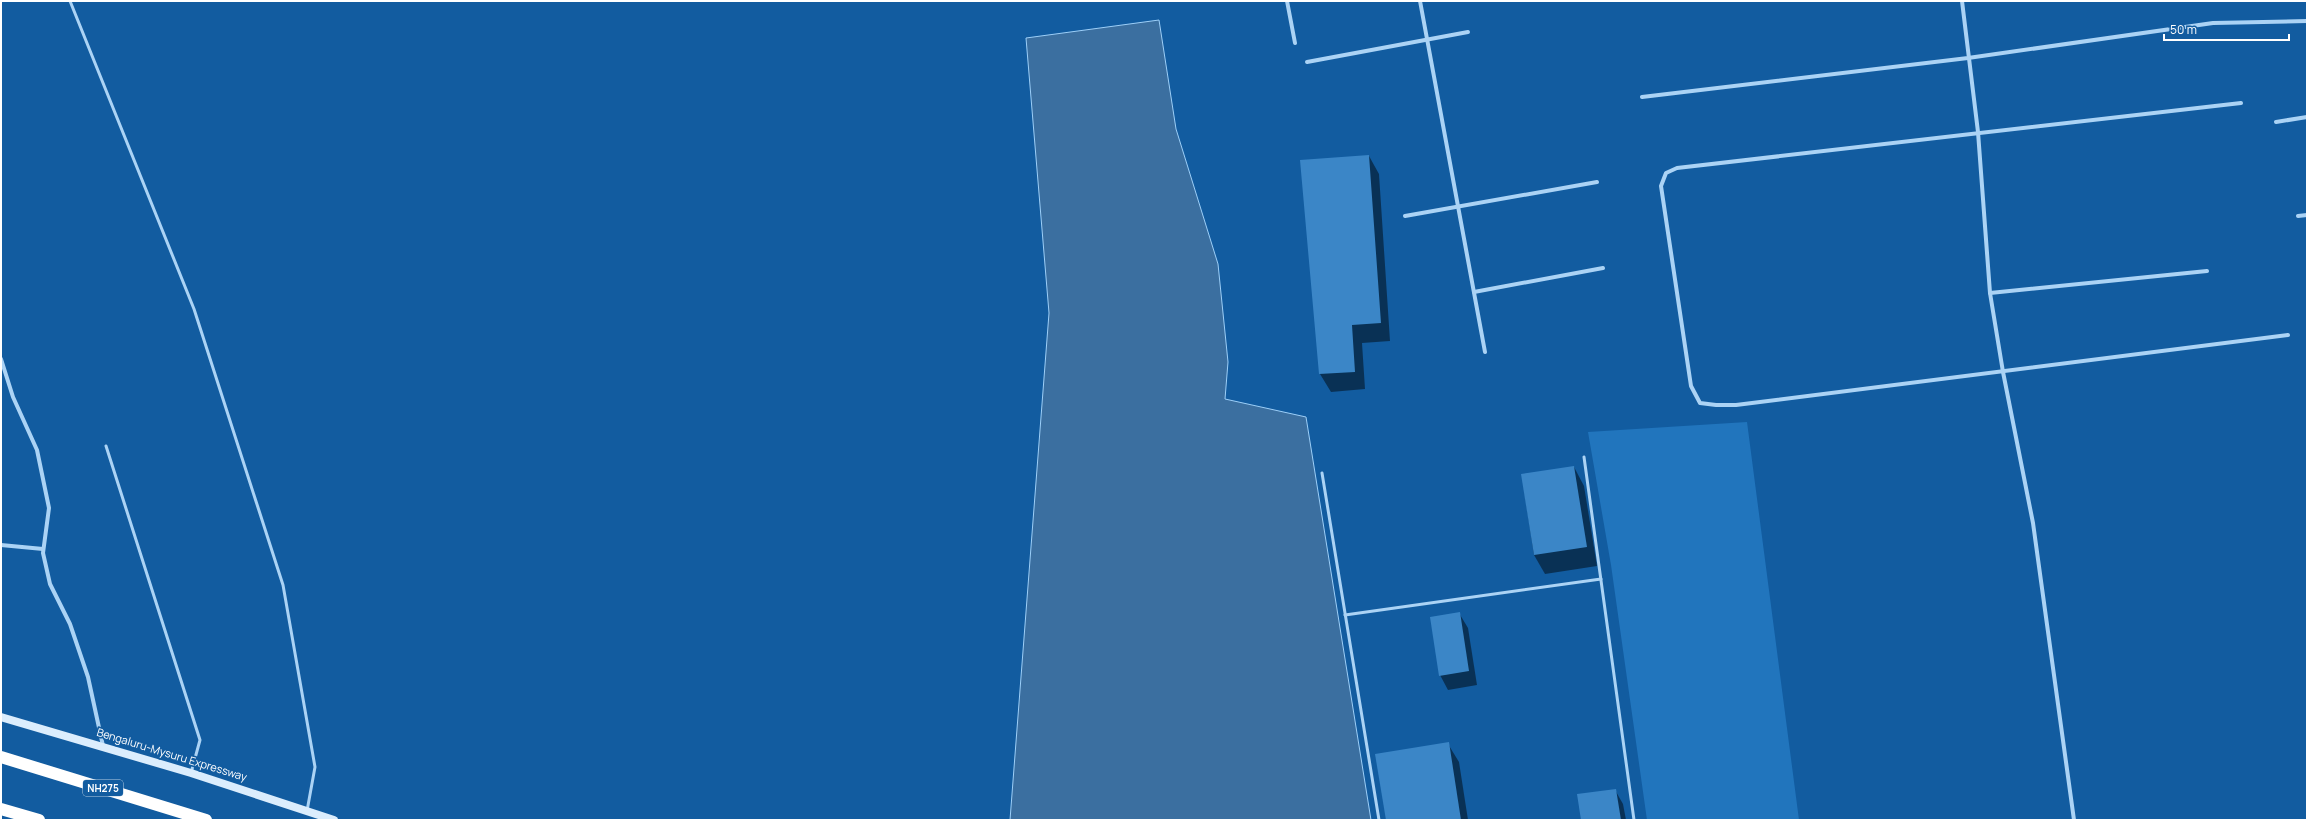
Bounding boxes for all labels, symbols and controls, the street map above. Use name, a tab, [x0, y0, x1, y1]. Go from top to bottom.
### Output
scale bar	[2164, 16, 2289, 42]
text: 50 m	[2170, 21, 2197, 38]
street label: Bengaluru-Mysuru Expressway	[95, 724, 249, 784]
road number: NH275	[83, 780, 123, 796]

